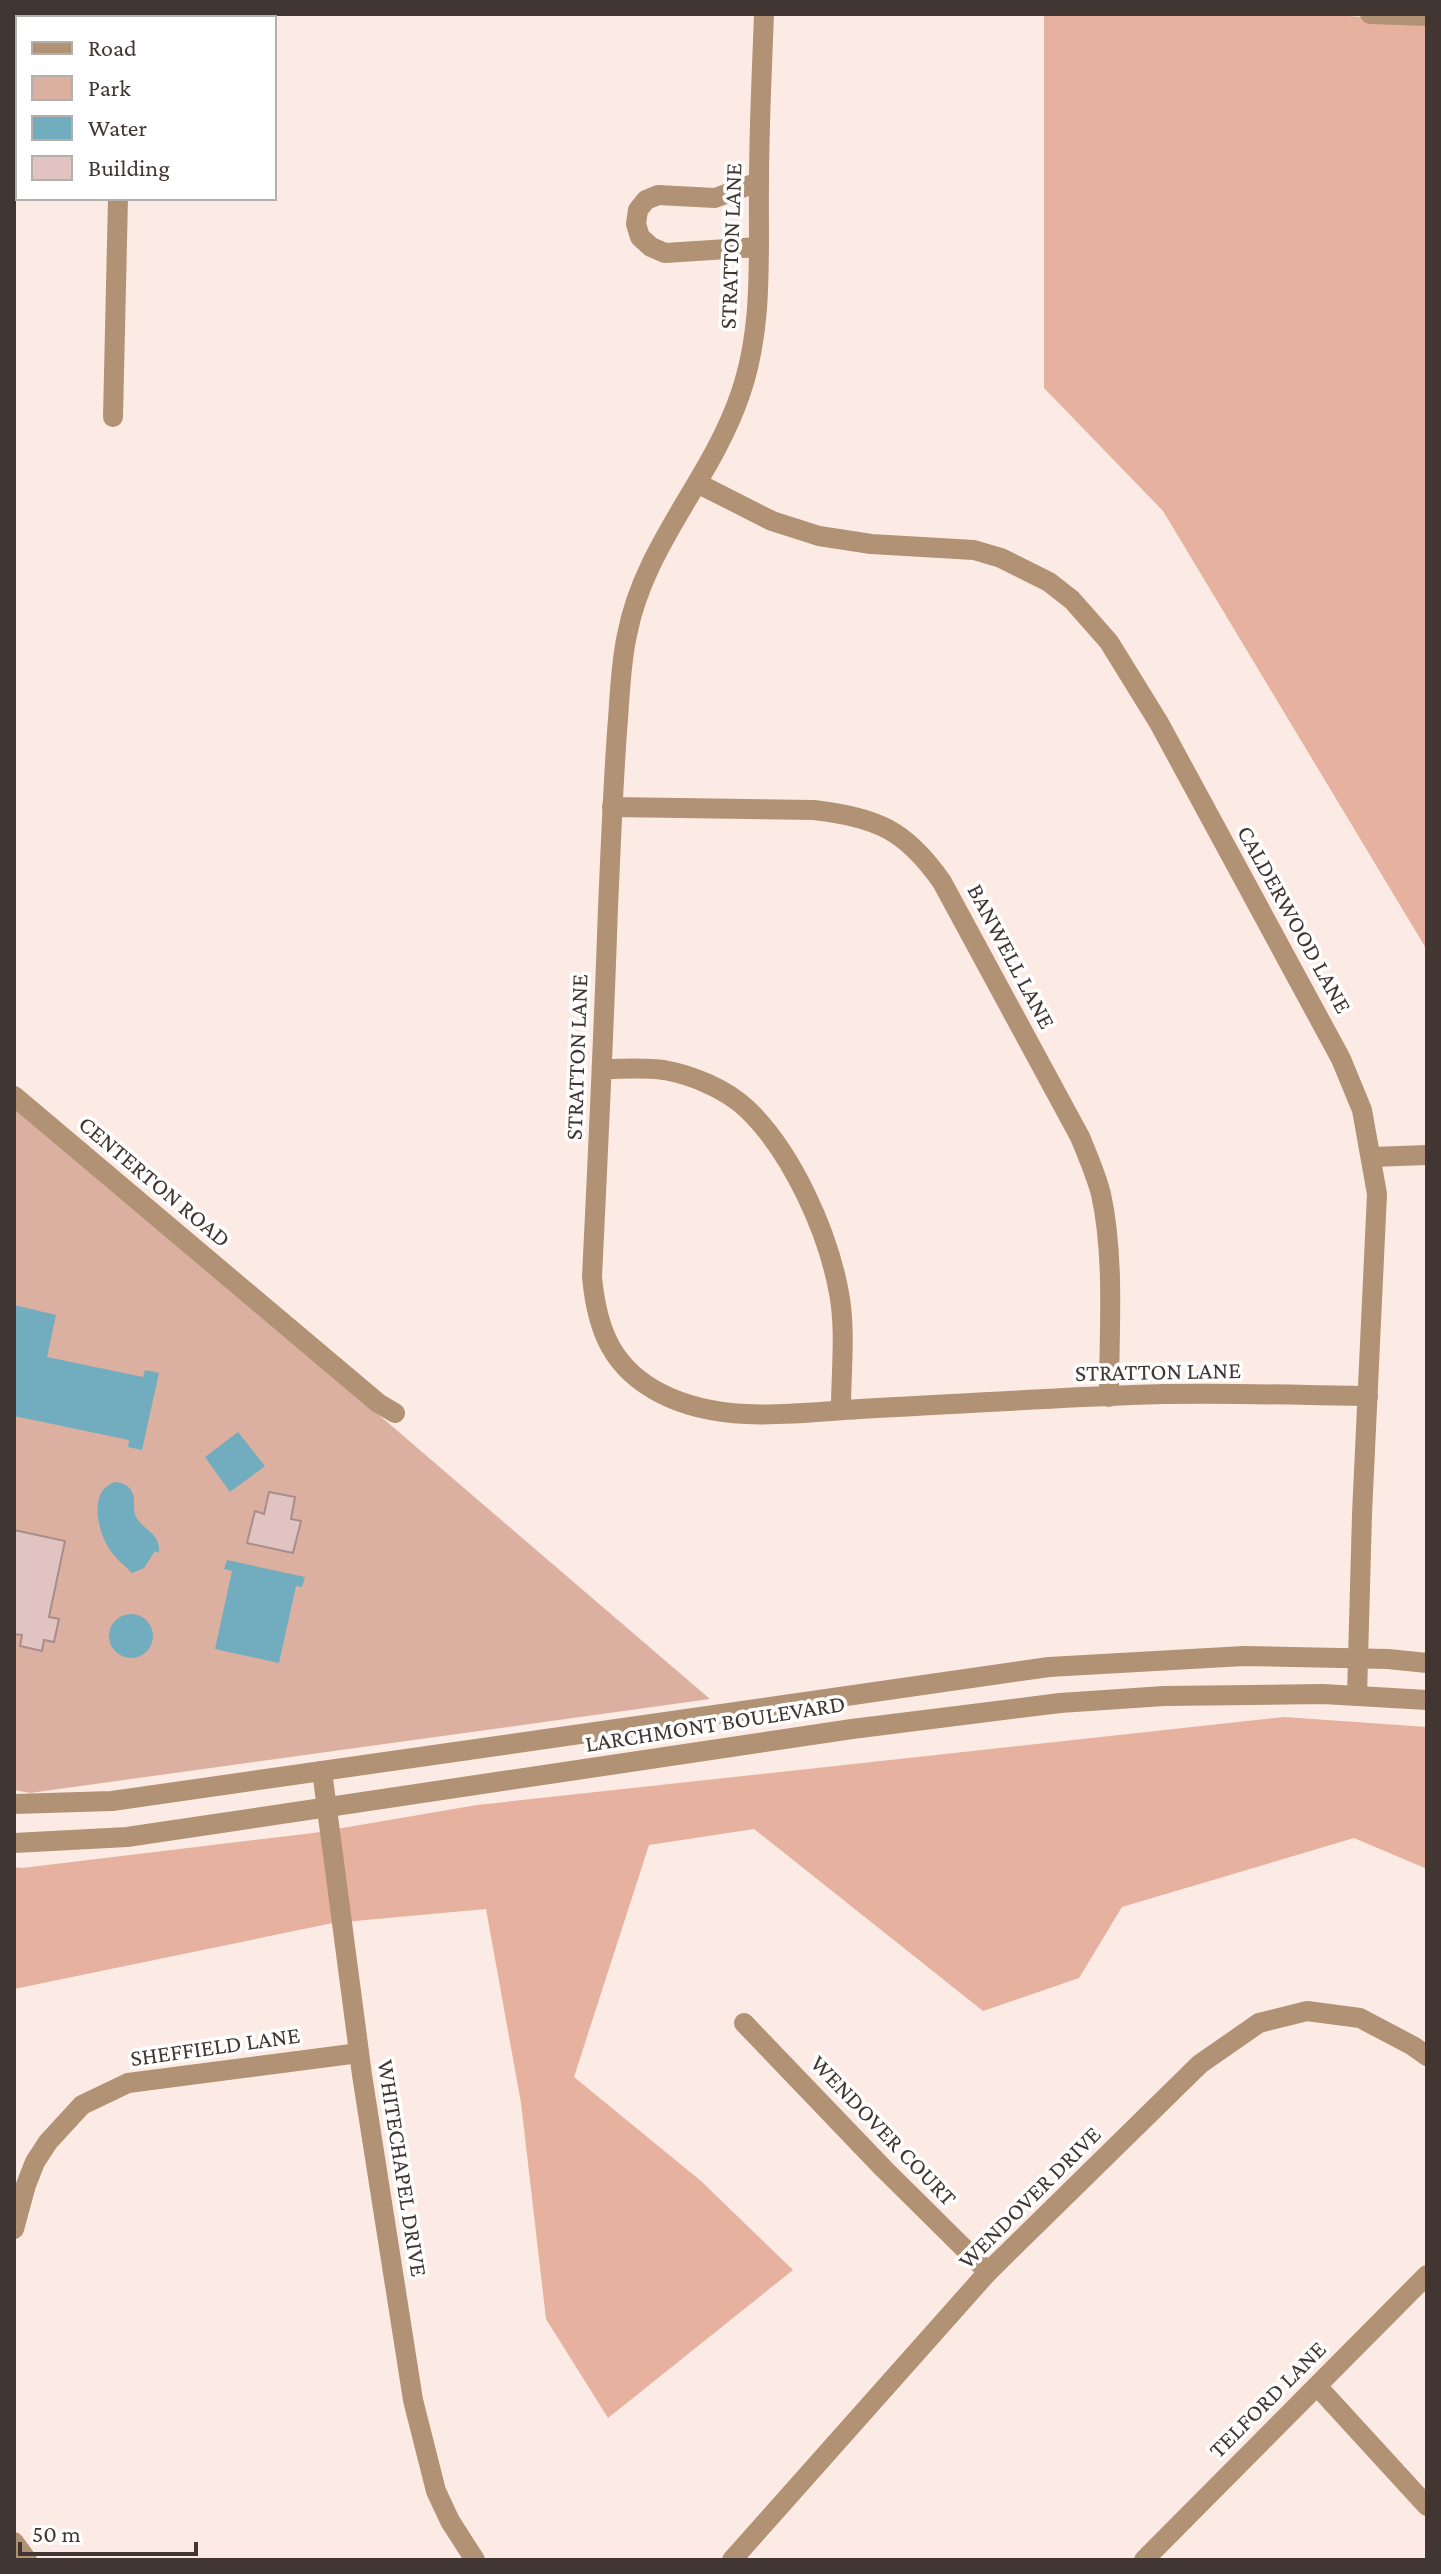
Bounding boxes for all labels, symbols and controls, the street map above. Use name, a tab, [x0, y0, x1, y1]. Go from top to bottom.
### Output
legend	[16, 16, 276, 200]
text: Road	[88, 34, 137, 61]
text: Park	[88, 74, 131, 101]
text: Water	[88, 114, 147, 141]
text: Building	[88, 154, 170, 181]
street label: STRATTON LANE	[714, 162, 746, 330]
street label: CALDERWOOD LANE	[1232, 821, 1358, 1017]
street label: BANWELL LANE	[962, 879, 1062, 1033]
street label: STRATTON LANE	[560, 973, 592, 1141]
street label: CENTERTON ROAD	[74, 1110, 236, 1252]
street label: STRATTON LANE	[1075, 1356, 1241, 1386]
street label: LARCHMONT BOULEVARD	[583, 1689, 847, 1757]
street label: SHEFFIELD LANE	[128, 2021, 302, 2071]
street label: WENDOVER COURT	[805, 2049, 963, 2211]
street label: WHITECHAPEL DRIVE	[373, 2058, 433, 2278]
street label: WENDOVER DRIVE	[952, 2120, 1106, 2274]
street label: TELFORD LANE	[1203, 2335, 1331, 2463]
scale bar	[20, 2506, 196, 2556]
text: 50 m	[32, 2520, 81, 2547]

